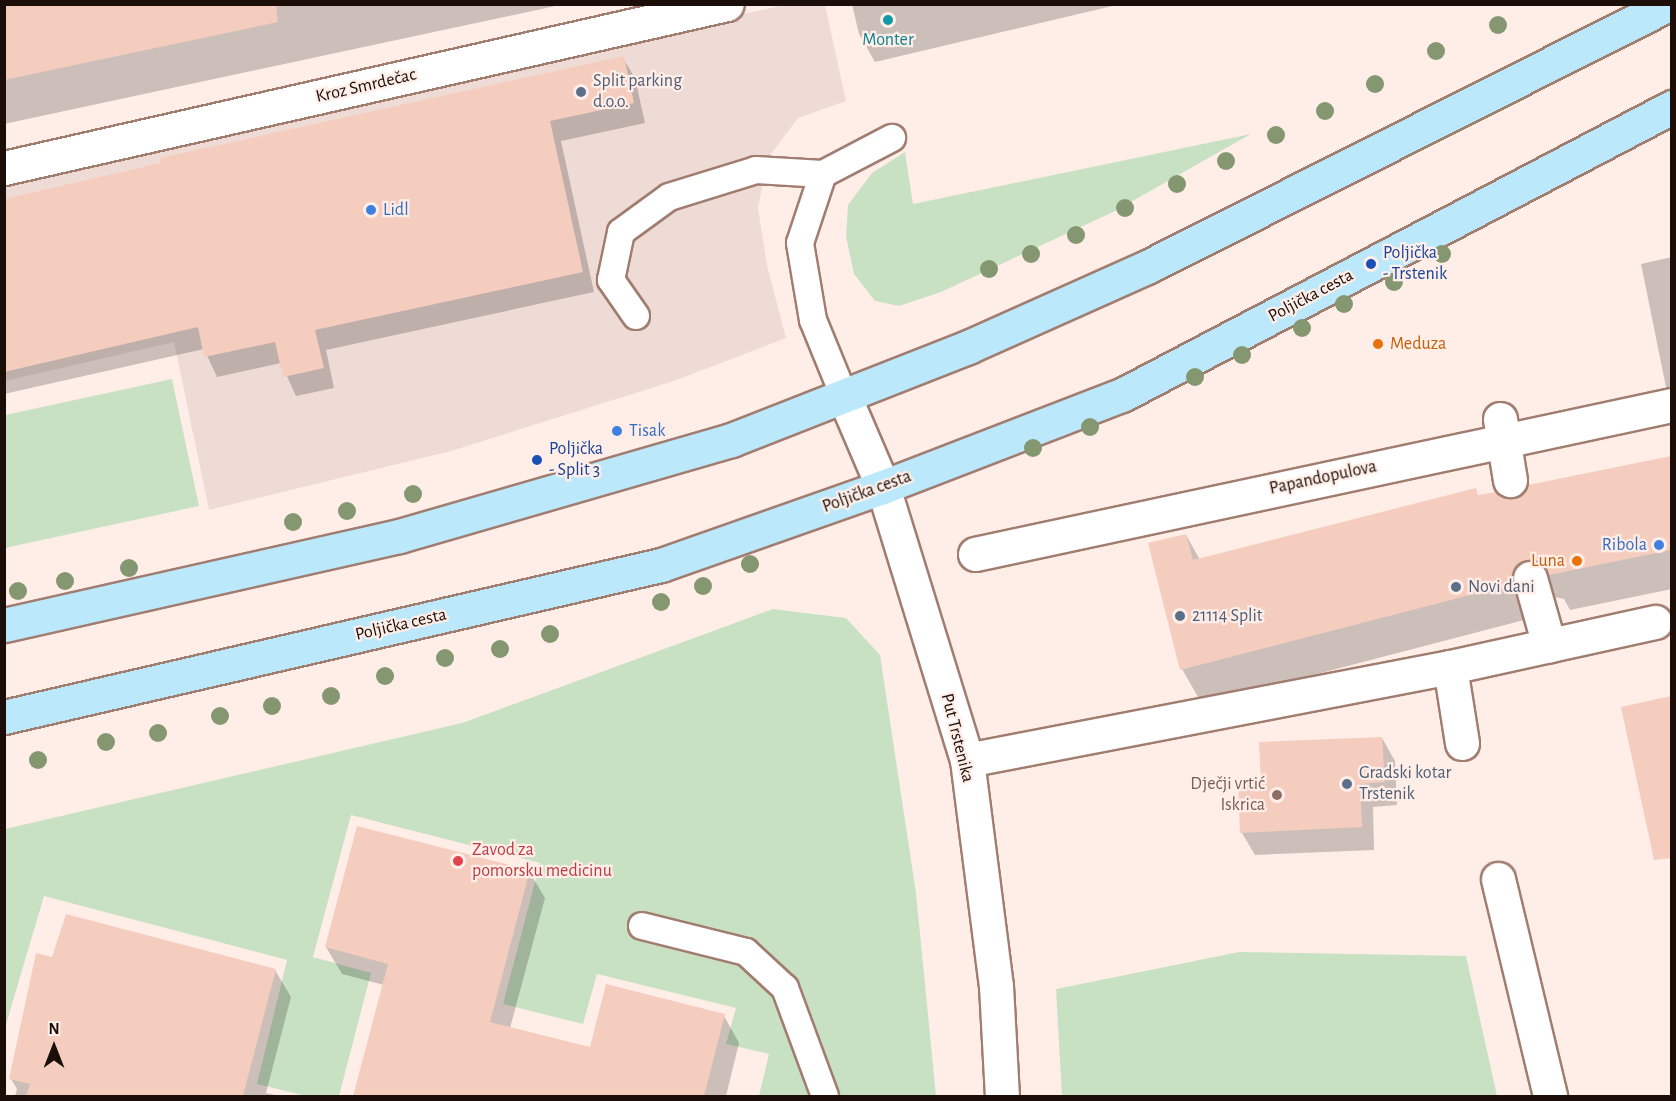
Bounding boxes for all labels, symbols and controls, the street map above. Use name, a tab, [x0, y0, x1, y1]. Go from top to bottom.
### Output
marker: Monter	[881, 13, 895, 27]
place label: Monter	[862, 29, 914, 51]
street label: Kroz Smrdečac	[314, 64, 418, 108]
place label: Split parking d.o.o.	[593, 71, 682, 113]
marker: Split parking d.o.o.	[574, 85, 588, 99]
place label: Lidl	[383, 199, 409, 221]
marker: Lidl	[364, 203, 378, 217]
place label: Poljička - Trstenik	[1383, 243, 1447, 286]
marker: Poljička - Trstenik	[1364, 257, 1378, 271]
street label: Poljička cesta	[1265, 265, 1357, 327]
place label: Meduza	[1390, 333, 1446, 355]
marker: Meduza	[1371, 337, 1385, 351]
place label: Tisak	[629, 420, 665, 442]
marker: Tisak	[610, 424, 624, 438]
place label: Poljička - Split 3	[549, 439, 603, 482]
marker: Poljička - Split 3	[530, 453, 544, 467]
street label: Papandopulova	[1267, 456, 1379, 500]
street label: Poljička cesta	[820, 466, 914, 518]
place label: Ribola	[1602, 534, 1647, 556]
marker: Ribola	[1652, 538, 1666, 552]
place label: Luna	[1531, 550, 1565, 572]
marker: Luna	[1570, 554, 1584, 568]
place label: Novi dani	[1468, 576, 1535, 598]
marker: Novi dani	[1449, 580, 1463, 594]
street label: Poljička cesta	[353, 604, 449, 646]
place label: 21114 Split	[1192, 605, 1263, 627]
marker: 21114 Split	[1173, 609, 1187, 623]
street label: Put Trstenika	[936, 691, 978, 785]
place label: Gradski kotar Trstenik	[1359, 763, 1451, 806]
place label: Dječji vrtić Iskrica	[1190, 774, 1265, 816]
marker: Gradski kotar Trstenik	[1340, 777, 1354, 791]
marker: Dječji vrtić Iskrica	[1270, 788, 1284, 802]
place label: Zavod za pomorsku medicinu	[472, 840, 612, 882]
marker: Zavod za pomorsku medicinu	[449, 852, 467, 870]
north arrow	[24, 1017, 84, 1077]
text: N	[48, 1021, 60, 1037]

